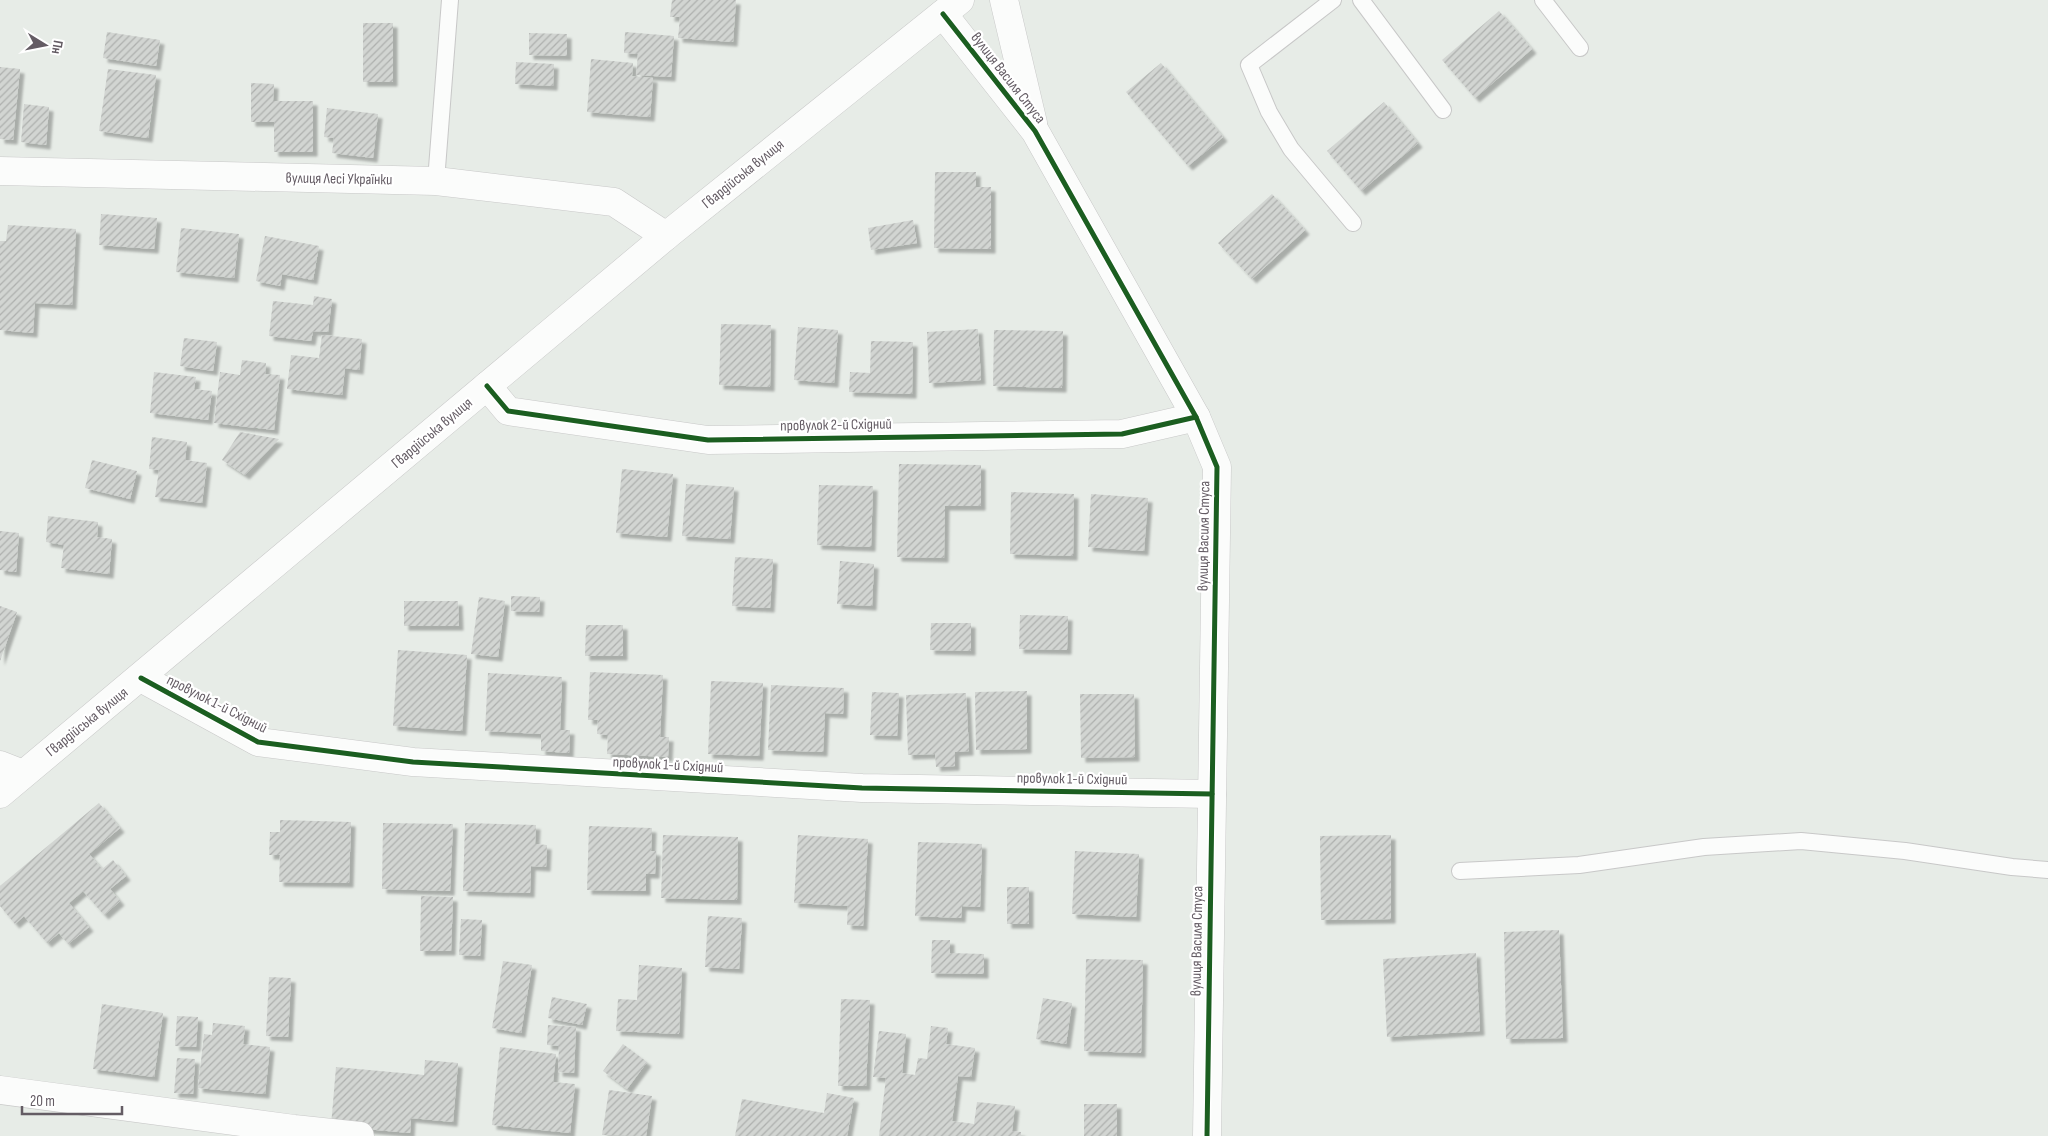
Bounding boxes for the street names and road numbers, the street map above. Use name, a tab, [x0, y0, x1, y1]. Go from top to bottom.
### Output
street label: вулиця Василя Стуса	[967, 29, 1050, 128]
street label: Гвардійська вулиця	[698, 135, 788, 213]
street label: вулиця Лесі Українки	[285, 169, 393, 189]
street label: Гвардійська вулиця	[387, 393, 477, 473]
street label: провулок 2-й Східний	[780, 415, 892, 435]
street label: вулиця Василя Стуса	[1194, 480, 1214, 591]
street label: провулок 1-й Східний	[163, 670, 271, 738]
street label: Гвардійська вулиця	[42, 683, 132, 761]
street label: провулок 1-й Східний	[612, 753, 724, 777]
street label: провулок 1-й Східний	[1017, 769, 1127, 789]
street label: вулиця Василя Стуса	[1187, 885, 1207, 996]

